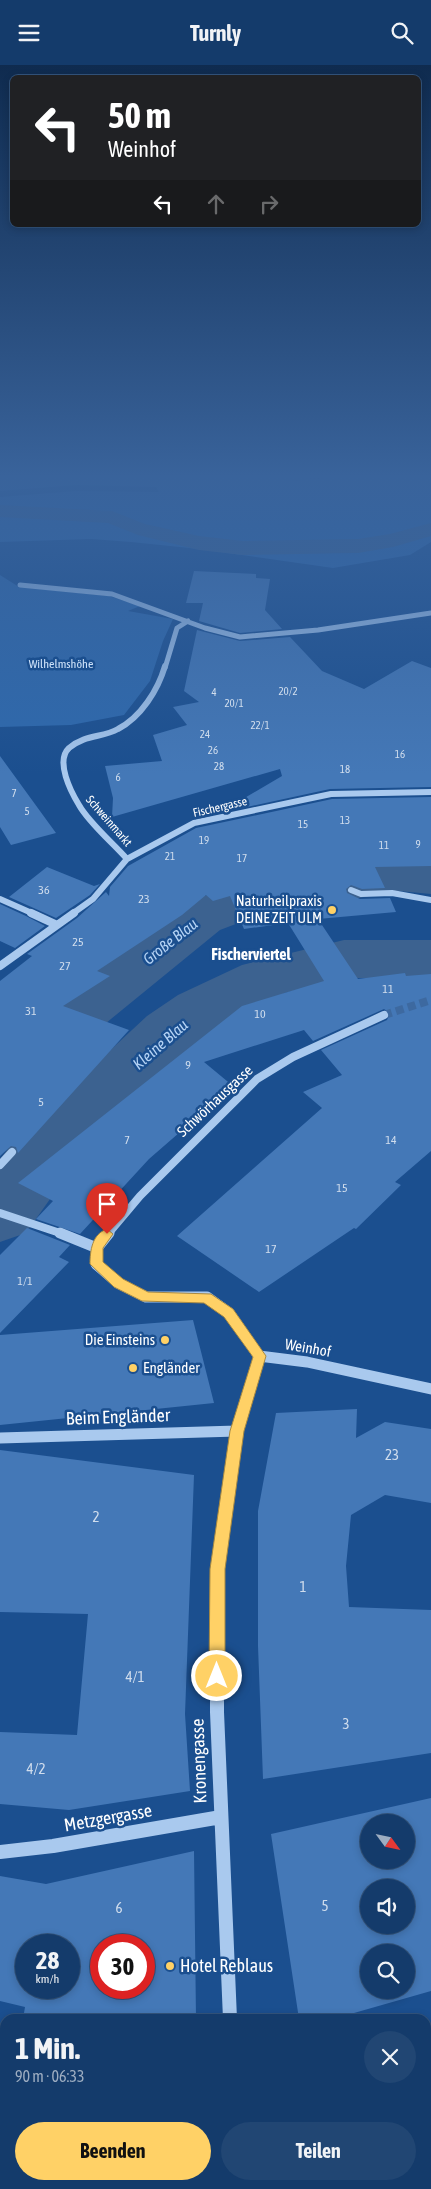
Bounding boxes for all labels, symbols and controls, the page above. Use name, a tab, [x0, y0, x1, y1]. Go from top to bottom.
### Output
icon: menu	[15, 19, 43, 47]
icon: search	[388, 19, 416, 47]
text: Turnly	[190, 20, 241, 46]
icon: left	[25, 95, 90, 160]
text: 50 m	[108, 95, 171, 135]
text: Weinhof	[108, 136, 176, 162]
icon: left	[149, 190, 177, 218]
icon: ahead	[202, 190, 230, 218]
icon: right	[255, 190, 283, 218]
park label: Wilhelmshöhe	[29, 657, 93, 671]
house number: 20/2	[278, 685, 298, 697]
house number: 4	[211, 686, 217, 698]
house number: 20/1	[224, 697, 244, 709]
house number: 22/1	[250, 719, 270, 731]
house number: 24	[200, 728, 210, 740]
house number: 26	[208, 744, 218, 756]
house number: 16	[395, 748, 405, 760]
house number: 28	[214, 760, 224, 772]
house number: 18	[340, 763, 350, 775]
house number: 6	[115, 771, 121, 783]
house number: 7	[11, 787, 17, 799]
street label: Schweinmarkt	[83, 793, 135, 850]
street label: Fischergasse	[192, 794, 248, 820]
house number: 5	[24, 805, 30, 817]
house number: 13	[340, 814, 350, 826]
house number: 15	[298, 818, 308, 830]
house number: 19	[199, 834, 209, 846]
house number: 9	[415, 838, 421, 850]
house number: 11	[379, 839, 389, 851]
house number: 21	[165, 850, 175, 862]
house number: 17	[237, 852, 247, 864]
house number: 36	[38, 883, 50, 897]
house number: 23	[138, 892, 150, 906]
place label: Naturheilpraxis DEINE ZEIT ULM	[236, 892, 322, 926]
marker: Naturheilpraxis DEINE ZEIT ULM	[326, 904, 338, 916]
water label: Große Blau	[139, 914, 201, 968]
house number: 25	[72, 935, 84, 949]
district label: Fischerviertel	[211, 945, 291, 963]
house number: 27	[59, 959, 71, 973]
house number: 11	[382, 982, 394, 996]
house number: 31	[25, 1004, 37, 1018]
house number: 10	[254, 1007, 266, 1021]
water label: Kleine Blau	[129, 1015, 191, 1073]
house number: 9	[185, 1058, 191, 1072]
street label: Schwörhausgasse	[173, 1061, 256, 1140]
house number: 5	[38, 1095, 44, 1109]
house number: 7	[124, 1133, 130, 1147]
house number: 14	[385, 1133, 397, 1147]
house number: 15	[336, 1181, 348, 1195]
pin	[86, 1183, 128, 1234]
icon: arrive	[93, 1190, 121, 1218]
house number: 17	[265, 1242, 277, 1256]
house number: 1/1	[17, 1274, 33, 1288]
place label: Die Einsteins	[85, 1331, 155, 1348]
marker: Die Einsteins	[159, 1334, 171, 1346]
street label: Weinhof	[284, 1335, 332, 1360]
place label: Engländer	[143, 1359, 200, 1376]
marker: Engländer	[127, 1362, 139, 1374]
street label: Beim Engländer	[65, 1404, 171, 1429]
house number: 23	[385, 1446, 399, 1463]
house number: 2	[92, 1508, 100, 1525]
house number: 1	[299, 1578, 307, 1595]
position arrow	[190, 1649, 242, 1701]
house number: 4/1	[125, 1668, 145, 1685]
house number: 3	[342, 1715, 350, 1732]
street label: Kronengasse	[187, 1718, 210, 1804]
house number: 4/2	[26, 1760, 46, 1777]
street label: Metzgergasse	[62, 1799, 153, 1836]
north arrow	[360, 1814, 415, 1869]
map controls	[360, 1814, 415, 1999]
button: sound	[360, 1879, 415, 1934]
house number: 5	[321, 1897, 329, 1914]
house number: 6	[115, 1899, 123, 1916]
speed limit sign: 30	[90, 1934, 155, 1999]
button: search	[360, 1944, 415, 1999]
text: 28	[36, 1946, 59, 1974]
place label: Hotel Reblaus	[180, 1955, 273, 1976]
marker: Hotel Reblaus	[164, 1960, 176, 1972]
text: km/h	[36, 1972, 59, 1986]
text: 1 Min.	[15, 2031, 80, 2065]
button: close	[364, 2031, 416, 2083]
text: 90 m · 06:33	[15, 2067, 85, 2085]
button: Beenden	[15, 2122, 211, 2180]
button: Teilen	[221, 2122, 416, 2180]

